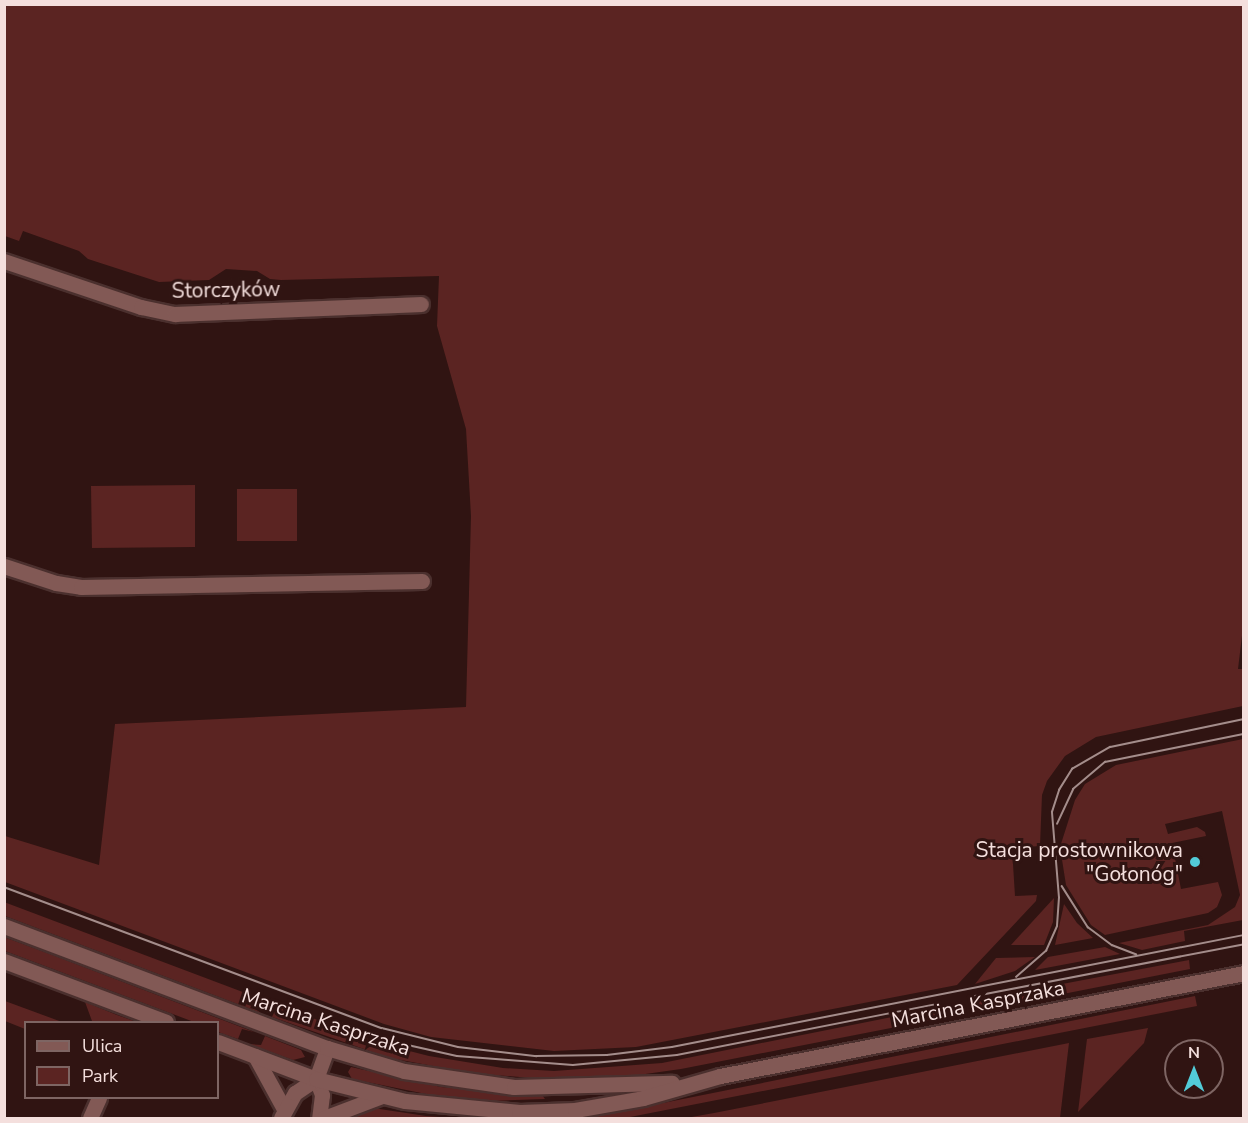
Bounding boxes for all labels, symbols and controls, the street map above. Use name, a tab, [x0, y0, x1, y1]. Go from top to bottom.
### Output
street label: Storczyków	[171, 276, 281, 304]
place label: Stacja prostownikowa "Gołonóg"	[976, 837, 1183, 887]
marker: Stacja prostownikowa "Gołonóg"	[1188, 855, 1202, 869]
street label: Marcina Kasprzaka	[889, 975, 1067, 1033]
street label: Marcina Kasprzaka	[238, 983, 414, 1061]
legend	[24, 1021, 219, 1099]
text: Ulica	[82, 1034, 122, 1058]
north arrow	[1164, 1039, 1224, 1099]
text: N	[1188, 1042, 1200, 1064]
text: Park	[82, 1064, 118, 1088]

